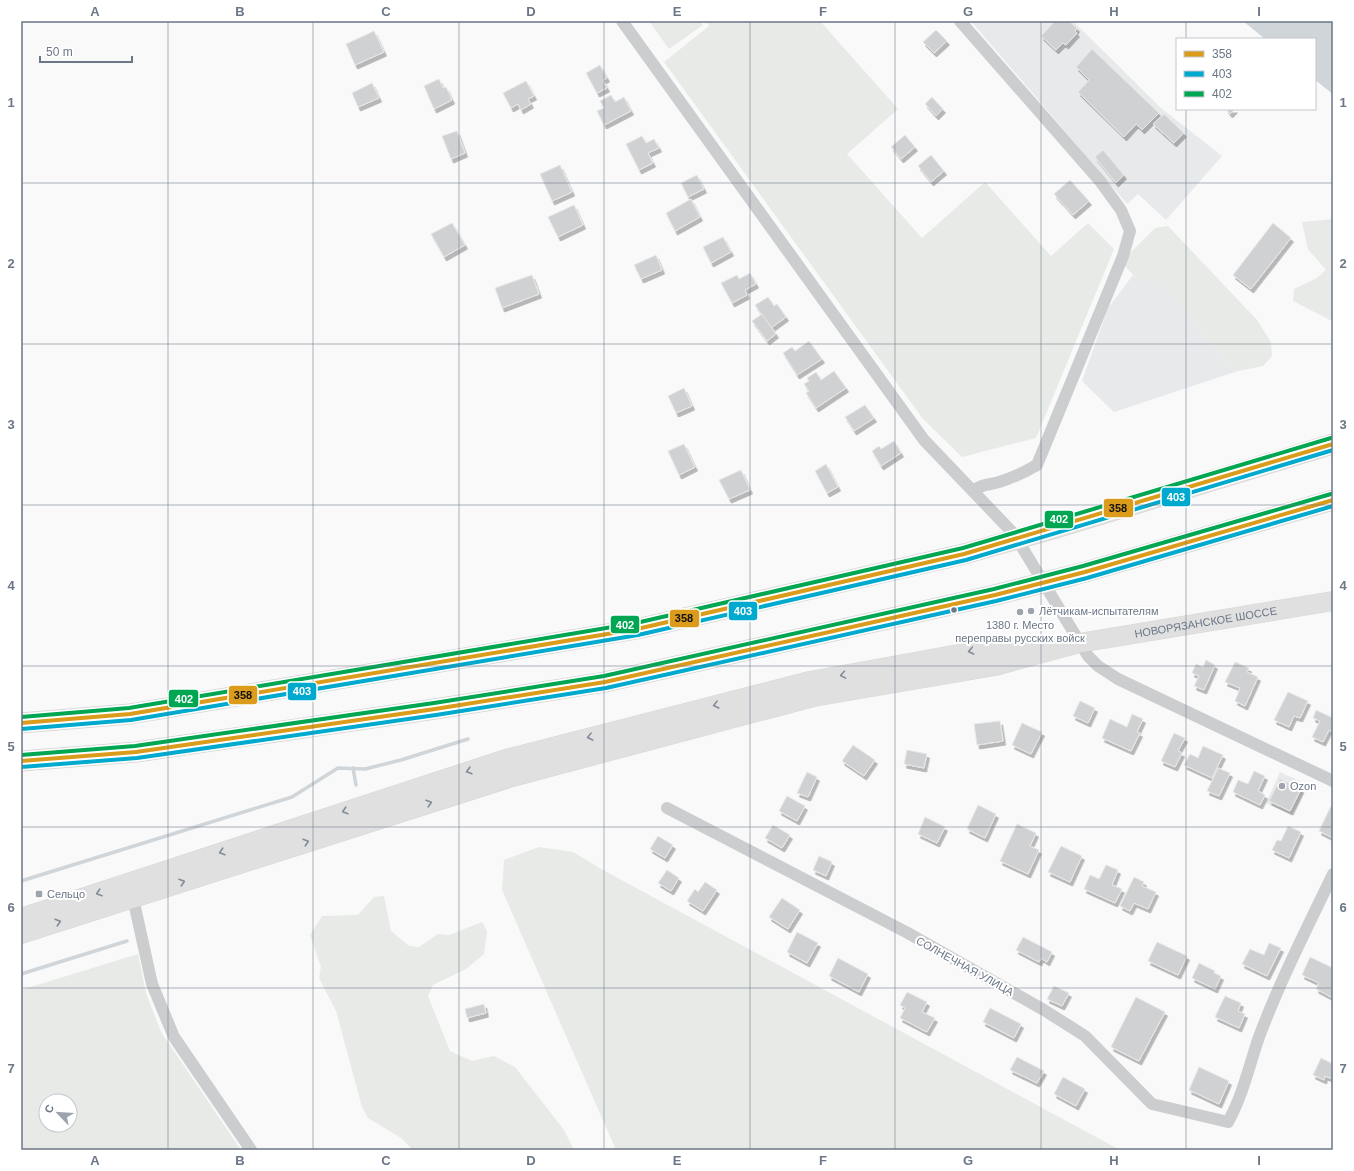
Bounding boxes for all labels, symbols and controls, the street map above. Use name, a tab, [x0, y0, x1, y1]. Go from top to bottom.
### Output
text: A	[90, 4, 100, 19]
text: B	[235, 4, 245, 19]
text: C	[381, 4, 391, 19]
text: D	[526, 4, 536, 19]
text: E	[673, 4, 682, 19]
text: F	[819, 4, 827, 19]
text: G	[963, 4, 973, 19]
text: H	[1109, 4, 1119, 19]
text: I	[1257, 4, 1261, 19]
scale bar	[40, 38, 132, 64]
legend	[1176, 38, 1316, 110]
text: 50 m	[46, 45, 73, 59]
text: 358	[1212, 47, 1232, 61]
text: 403	[1212, 67, 1232, 81]
text: 402	[1212, 87, 1232, 101]
text: 1	[7, 95, 15, 110]
text: 1	[1339, 95, 1347, 110]
text: 2	[7, 256, 15, 271]
text: 2	[1339, 256, 1347, 271]
text: 3	[7, 417, 15, 432]
text: 3	[1339, 417, 1347, 432]
line badge: 403	[1161, 487, 1191, 507]
text: 403	[1167, 491, 1185, 503]
line badge: 358	[1103, 498, 1134, 518]
text: 358	[1109, 502, 1127, 514]
line badge: 402	[1044, 510, 1074, 529]
text: 402	[1050, 513, 1068, 525]
text: 4	[7, 578, 15, 593]
text: 4	[1339, 578, 1347, 593]
line badge: 403	[728, 601, 758, 621]
street label: НОВОРЯЗАНСКОЕ ШОССЕ	[1134, 604, 1278, 640]
text: 403	[734, 605, 752, 617]
unlabelled marker	[949, 605, 959, 615]
place label: Лётчикам-испытателям	[1039, 605, 1159, 617]
marker: Лётчикам-испытателям	[1026, 606, 1036, 616]
marker: 1380 г. Место переправы русских войск	[1015, 607, 1025, 617]
line badge: 358	[669, 609, 700, 628]
text: 358	[675, 612, 693, 624]
line badge: 402	[610, 615, 640, 634]
text: 402	[616, 619, 634, 631]
place label: 1380 г. Место переправы русских войск	[955, 619, 1085, 644]
one-way arrow	[968, 647, 974, 655]
one-way arrow	[840, 670, 846, 679]
line badge: 403	[287, 682, 317, 701]
line badge: 358	[228, 685, 258, 705]
text: 403	[293, 685, 311, 697]
line badge: 402	[168, 689, 199, 708]
text: 358	[234, 689, 252, 701]
text: 402	[175, 693, 193, 705]
one-way arrow	[713, 700, 720, 709]
one-way arrow	[587, 733, 594, 741]
text: 5	[7, 739, 15, 754]
text: 5	[1339, 739, 1347, 754]
one-way arrow	[466, 766, 473, 775]
place label: Ozon	[1290, 780, 1316, 792]
marker: Ozon	[1277, 781, 1287, 791]
one-way arrow	[426, 799, 433, 807]
one-way arrow	[342, 806, 349, 815]
one-way arrow	[302, 839, 309, 847]
one-way arrow	[219, 847, 226, 856]
one-way arrow	[178, 879, 185, 887]
place label: Сельцо	[47, 888, 85, 900]
one-way arrow	[95, 888, 102, 897]
marker: Сельцо	[34, 889, 44, 899]
text: 6	[7, 900, 15, 915]
text: 6	[1339, 900, 1347, 915]
one-way arrow	[54, 918, 61, 927]
street label: СОЛНЕЧНАЯ УЛИЦА	[914, 934, 1016, 998]
text: 7	[7, 1061, 15, 1076]
text: 7	[1339, 1061, 1347, 1076]
north arrow	[38, 1093, 78, 1133]
text: С	[42, 1103, 56, 1115]
text: A	[90, 1153, 100, 1168]
text: B	[235, 1153, 245, 1168]
text: C	[381, 1153, 391, 1168]
text: D	[526, 1153, 536, 1168]
text: E	[673, 1153, 682, 1168]
text: F	[819, 1153, 827, 1168]
text: G	[963, 1153, 973, 1168]
text: H	[1109, 1153, 1119, 1168]
text: I	[1257, 1153, 1261, 1168]

